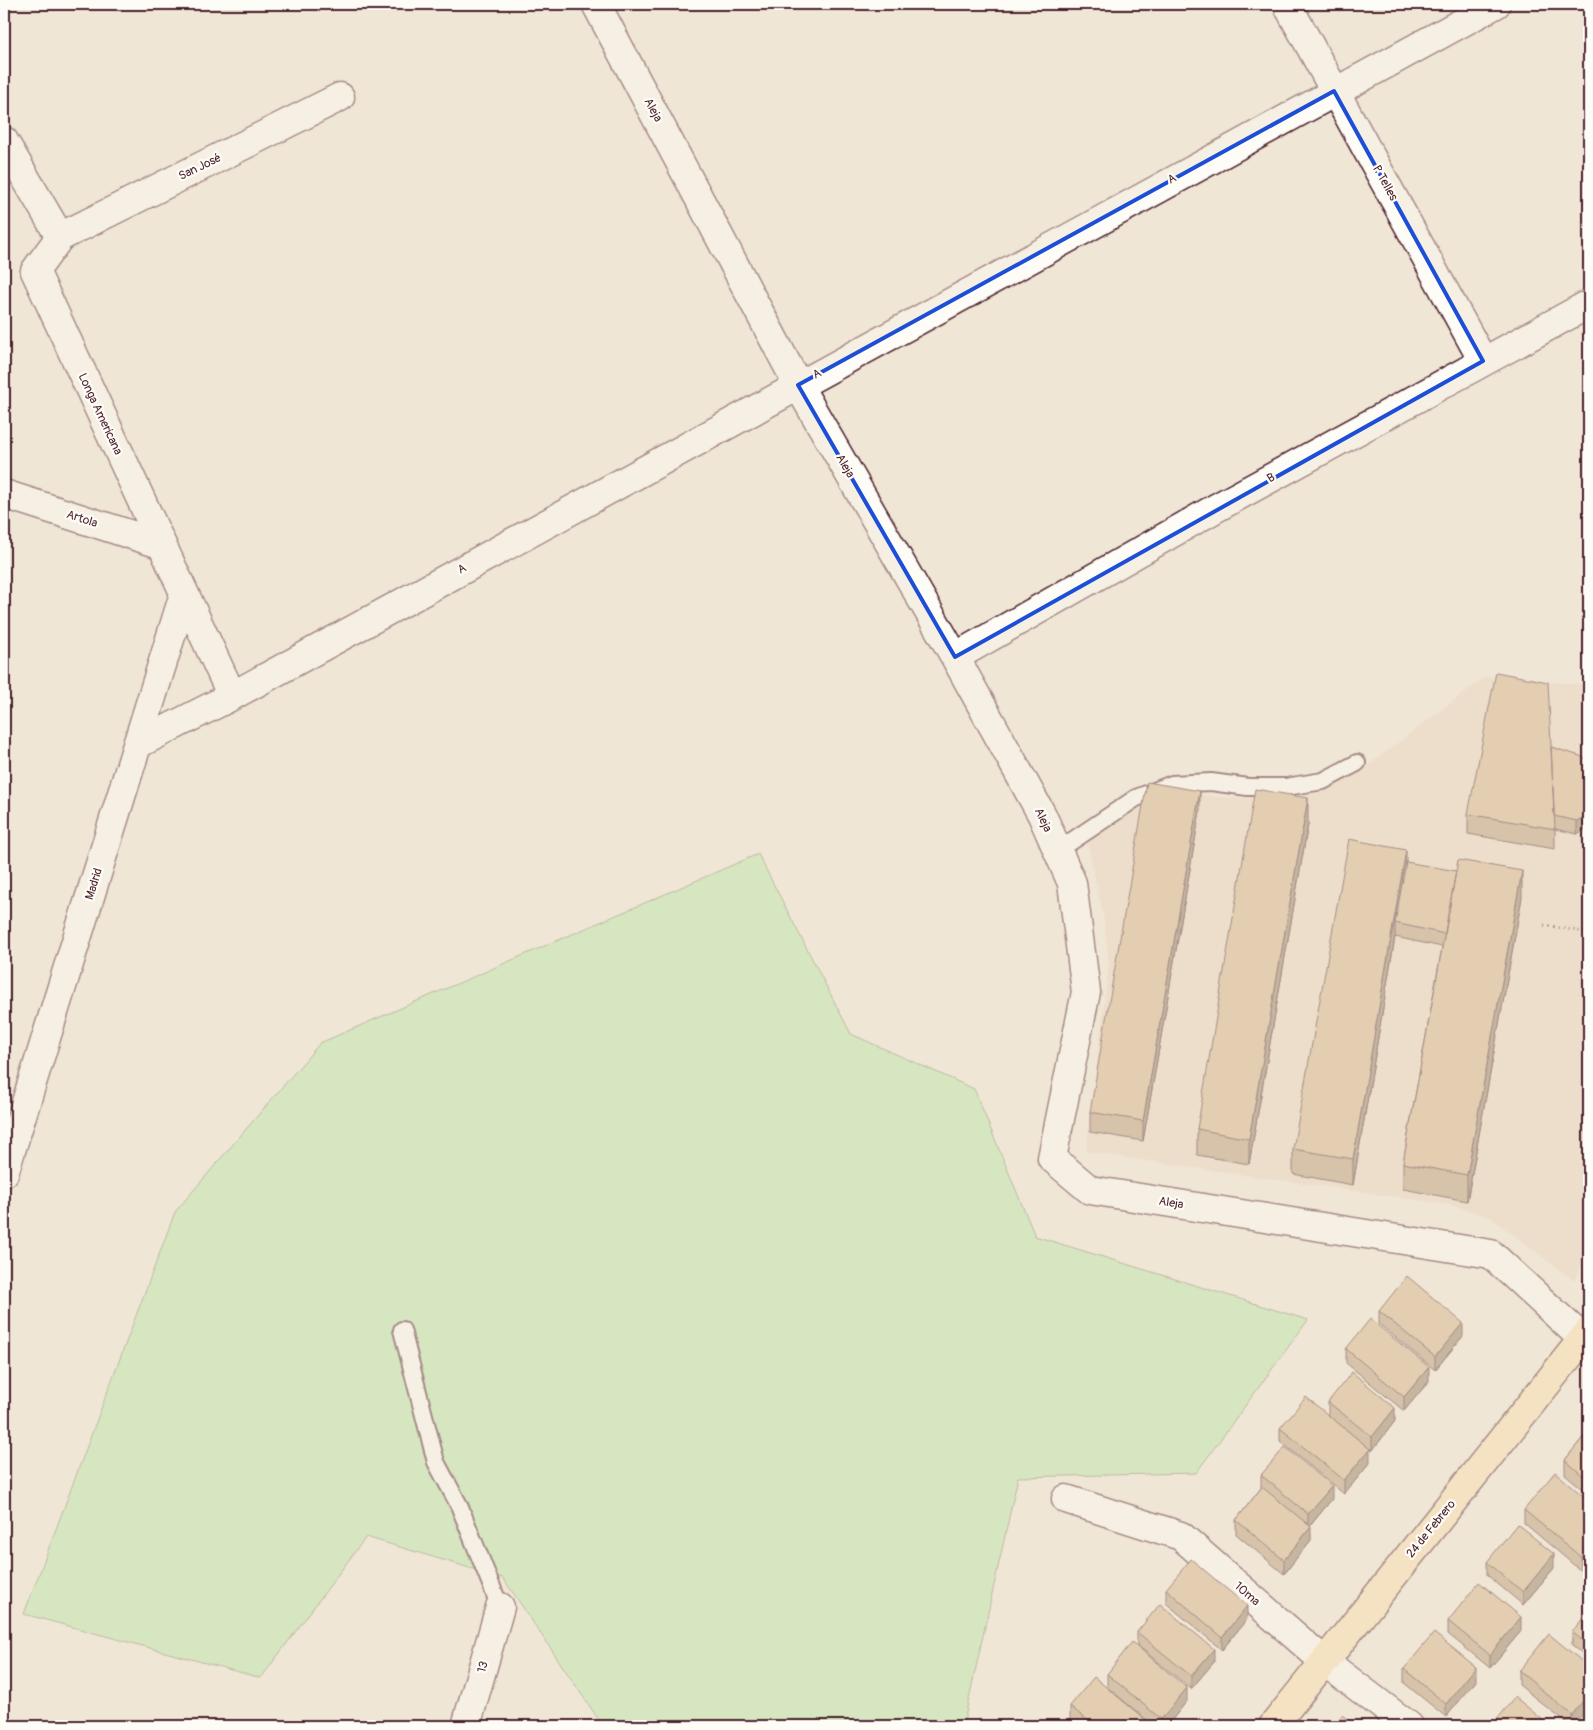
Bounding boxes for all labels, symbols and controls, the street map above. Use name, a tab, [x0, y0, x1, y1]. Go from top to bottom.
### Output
street label: Aleja	[641, 95, 666, 125]
street label: San José	[176, 150, 224, 184]
street label: P. Telles	[1369, 163, 1401, 204]
street label: A	[1165, 170, 1179, 187]
street label: A	[810, 365, 824, 382]
street label: Longa Americana	[75, 371, 126, 458]
street label: Aleja	[832, 451, 858, 481]
street label: B	[1264, 470, 1278, 486]
street label: Artola	[65, 507, 100, 531]
street label: A	[455, 560, 469, 577]
street label: Aleja	[1031, 806, 1055, 835]
street label: Madrid	[82, 866, 106, 902]
street label: Aleja	[1158, 1194, 1185, 1212]
street label: 24 de Febrero	[1403, 1497, 1459, 1561]
street label: 10ma	[1231, 1579, 1263, 1609]
street label: 13	[474, 1659, 492, 1675]

